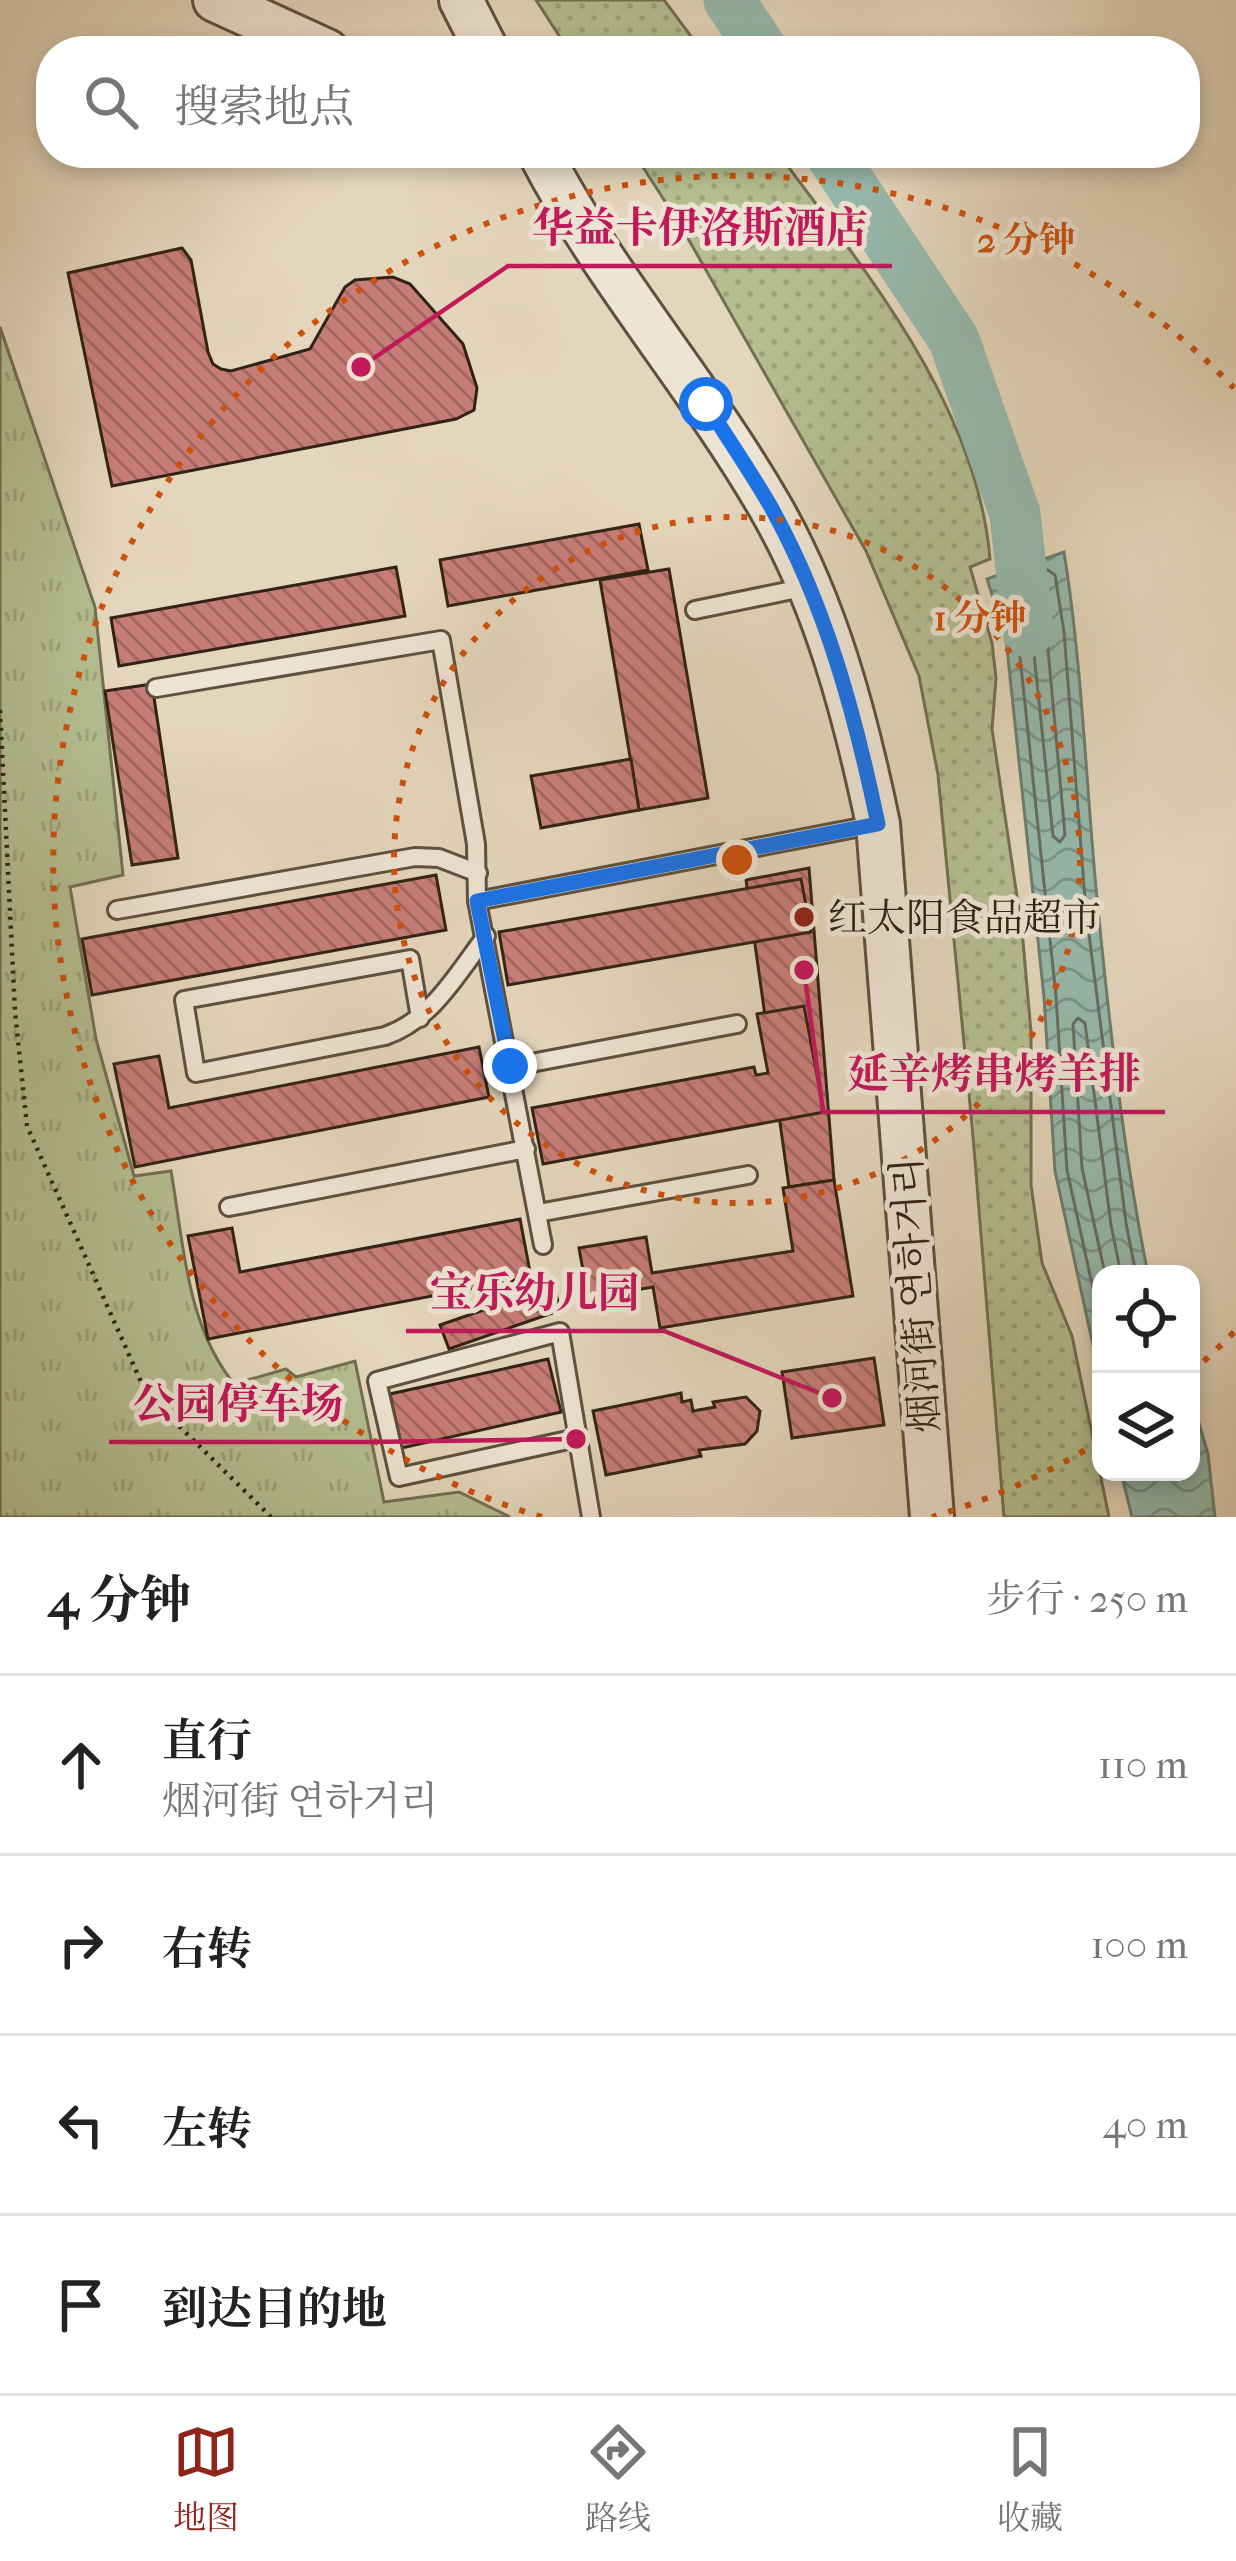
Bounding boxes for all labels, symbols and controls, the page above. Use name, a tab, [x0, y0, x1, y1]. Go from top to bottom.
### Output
search box	[36, 36, 1200, 168]
icon: search	[78, 69, 144, 135]
text: 搜索地点	[174, 81, 354, 134]
callout: 华益卡伊洛斯酒店	[508, 188, 892, 266]
text: 华益卡伊洛斯酒店	[532, 204, 868, 253]
text: 2 分钟	[977, 219, 1075, 261]
route start	[679, 377, 733, 431]
text: 1 分钟	[934, 597, 1026, 639]
centre of rings	[716, 839, 758, 881]
place label: 红太阳食品超市	[828, 895, 1101, 941]
marker: 红太阳食品超市	[791, 904, 817, 930]
callout: 延辛烤串烤羊排	[823, 1034, 1165, 1112]
route end	[483, 1039, 537, 1093]
text: 延辛烤串烤羊排	[847, 1050, 1141, 1099]
street label: 烟河街 연하거리	[883, 1156, 949, 1434]
callout: 宝乐幼儿园	[406, 1253, 664, 1331]
map controls	[1092, 1265, 1200, 1481]
button: locate	[1092, 1265, 1200, 1373]
text: 宝乐幼儿园	[430, 1269, 640, 1318]
callout: 公园停车场	[109, 1364, 367, 1442]
button: layers	[1092, 1373, 1200, 1481]
text: 公园停车场	[133, 1380, 343, 1429]
text: 4 分钟	[48, 1570, 191, 1630]
text: 步行 · 250 m	[986, 1576, 1188, 1622]
text: 直行	[162, 1715, 252, 1768]
icon: ahead	[48, 1732, 114, 1798]
text: 110 m	[1098, 1742, 1188, 1788]
text: 烟河街 연하거리	[162, 1778, 438, 1824]
icon: right	[48, 1912, 114, 1978]
text: 100 m	[1090, 1922, 1188, 1968]
text: 右转	[162, 1923, 252, 1976]
icon: left	[48, 2092, 114, 2158]
text: 40 m	[1103, 2102, 1188, 2148]
text: 左转	[162, 2103, 252, 2156]
icon: arrive	[48, 2272, 114, 2338]
text: 到达目的地	[162, 2283, 387, 2336]
tab: 地图	[173, 2419, 239, 2538]
tab: 路线	[585, 2419, 651, 2538]
tab: 收藏	[997, 2419, 1063, 2538]

